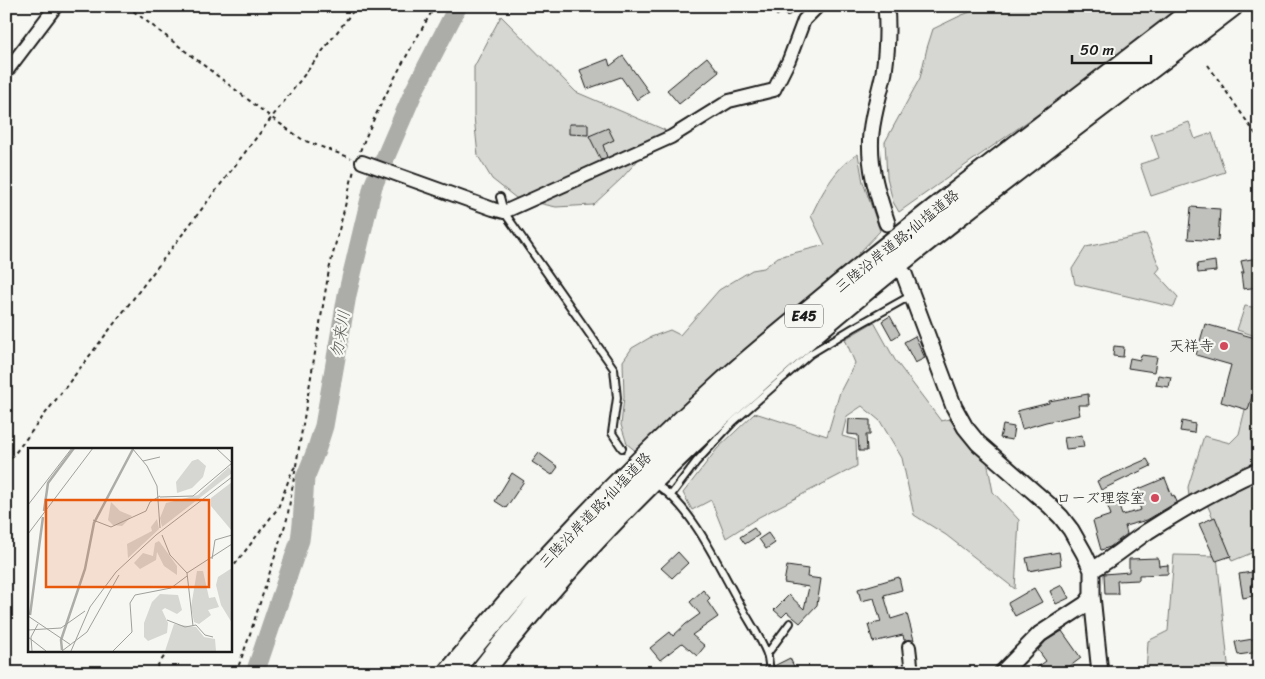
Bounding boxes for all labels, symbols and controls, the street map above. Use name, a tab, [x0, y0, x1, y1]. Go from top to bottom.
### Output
scale bar	[1072, 32, 1151, 64]
text: 50 m	[1080, 37, 1115, 63]
street label: 三陸沿岸道路;仙塩道路	[829, 182, 965, 300]
road number: E45	[785, 304, 823, 328]
water label: 勿来川	[322, 308, 358, 360]
place label: 天祥寺	[1169, 333, 1214, 359]
marker: 天祥寺	[1218, 340, 1230, 352]
street label: 三陸沿岸道路;仙塩道路	[532, 445, 658, 575]
inset map	[28, 448, 231, 652]
place label: ローズ理容室	[1056, 485, 1145, 511]
marker: ローズ理容室	[1149, 492, 1161, 504]

